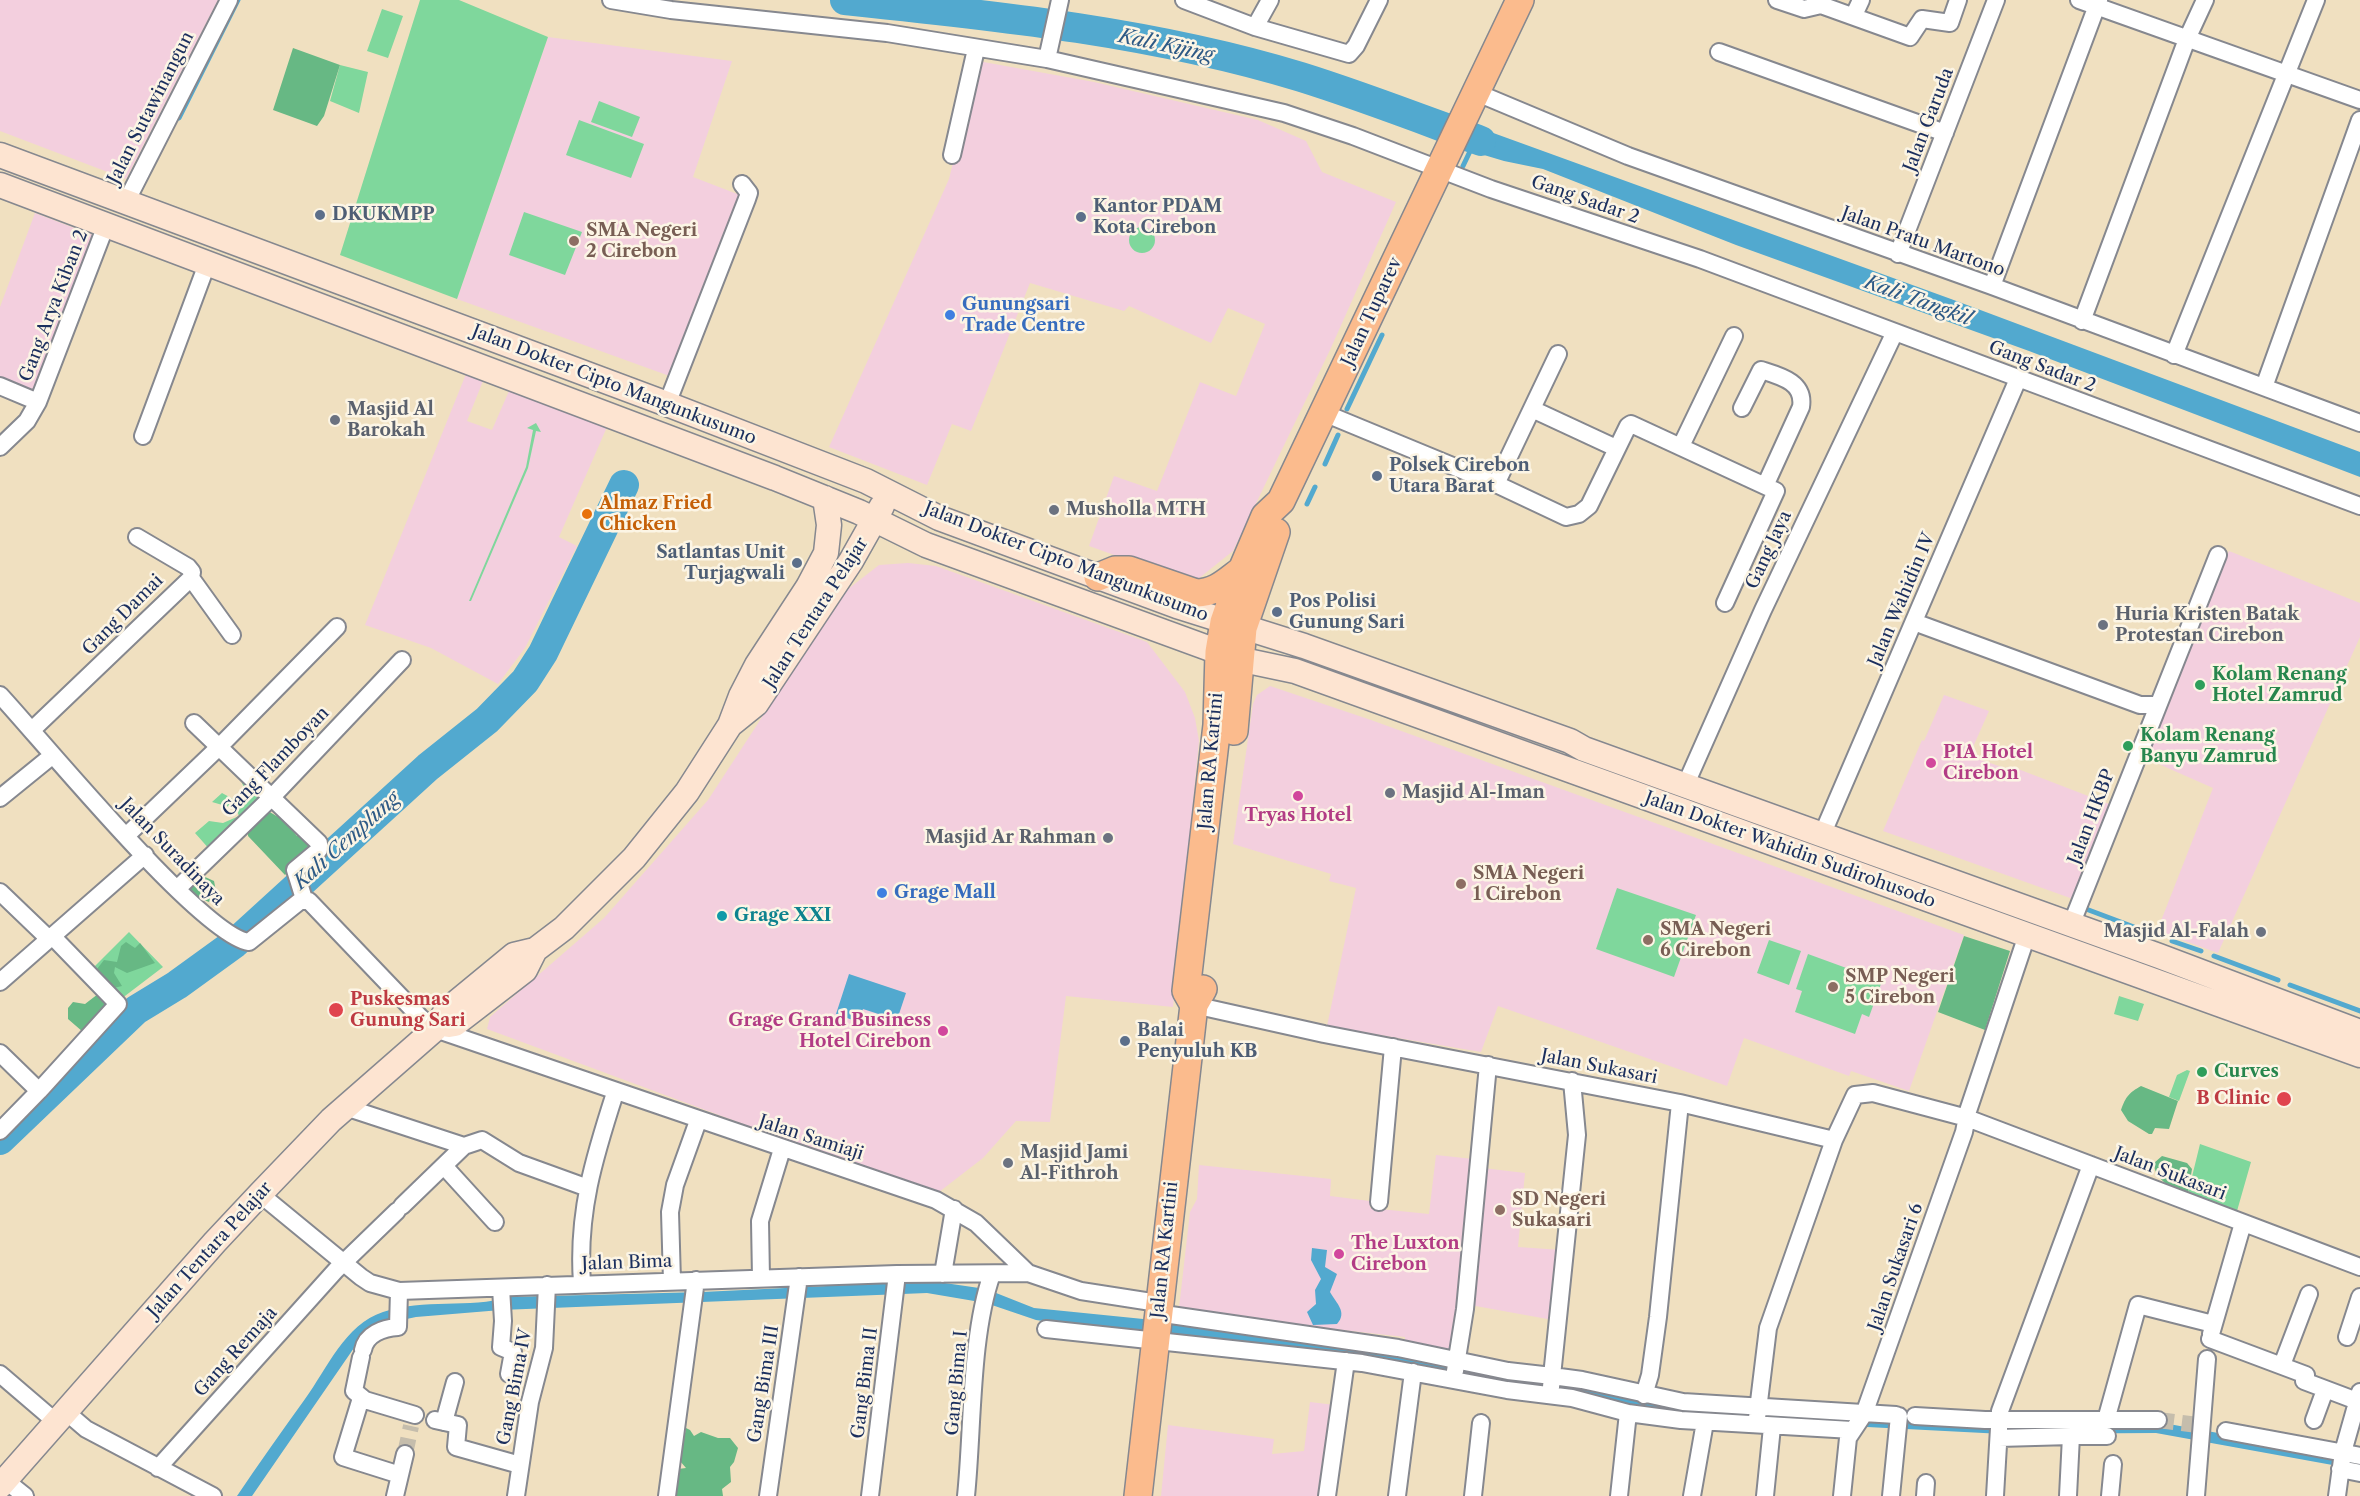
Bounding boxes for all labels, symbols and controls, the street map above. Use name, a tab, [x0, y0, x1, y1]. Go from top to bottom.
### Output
water label: Kali Kijing	[1116, 24, 1216, 68]
street label: Jalan Sutawinangun	[103, 28, 199, 188]
street label: Jalan Garuda	[1899, 65, 1959, 175]
street label: Gang Sadar 2	[1528, 171, 1642, 229]
place label: Kantor PDAM Kota Cirebon	[1093, 196, 1222, 238]
street label: Jalan Pratu Martono	[1838, 202, 2008, 282]
place label: DKUKMPP	[332, 204, 435, 226]
marker: DKUKMPP	[313, 208, 327, 222]
marker: Kantor PDAM Kota Cirebon	[1074, 210, 1088, 224]
place label: SMA Negeri 2 Cirebon	[586, 220, 697, 262]
street label: Gang Arya Kiban 2	[15, 227, 93, 385]
marker: SMA Negeri 2 Cirebon	[567, 234, 581, 248]
street label: Jalan Tuparev	[1337, 254, 1407, 370]
water label: Kali Tangkil	[1861, 271, 1975, 331]
place label: Gunungsari Trade Centre	[962, 294, 1085, 336]
marker: Gunungsari Trade Centre	[943, 308, 957, 322]
street label: Jalan Dokter Cipto Mangunkusumo	[469, 321, 759, 449]
street label: Gang Sadar 2	[1985, 337, 2099, 397]
place label: Masjid Al Barokah	[347, 399, 434, 442]
marker: Masjid Al Barokah	[328, 413, 342, 427]
place label: Polsek Cirebon Utara Barat	[1389, 455, 1530, 498]
marker: Polsek Cirebon Utara Barat	[1370, 469, 1384, 483]
place label: Almaz Fried Chicken	[599, 493, 712, 536]
street label: Jalan Dokter Cipto Mangunkusumo	[921, 498, 1211, 626]
place label: Musholla MTH	[1066, 499, 1206, 521]
marker: Musholla MTH	[1047, 503, 1061, 517]
marker: Almaz Fried Chicken	[580, 507, 594, 521]
street label: Gang Jaya	[1742, 507, 1796, 593]
street label: Jalan Wahidin IV	[1864, 530, 1940, 670]
street label: Jalan Tentara Pelajar	[759, 533, 873, 693]
place label: Satlantas Unit Turjagwali	[656, 542, 785, 584]
marker: Satlantas Unit Turjagwali	[790, 556, 804, 570]
street label: Gang Damai	[78, 570, 168, 660]
place label: Pos Polisi Gunung Sari	[1289, 591, 1405, 634]
place label: Huria Kristen Batak Protestan Cirebon	[2115, 604, 2299, 646]
marker: Pos Polisi Gunung Sari	[1270, 605, 1284, 619]
marker: Huria Kristen Batak Protestan Cirebon	[2096, 618, 2110, 632]
place label: Kolam Renang Hotel Zamrud	[2212, 664, 2347, 706]
marker: Kolam Renang Hotel Zamrud	[2193, 678, 2207, 692]
street label: Jalan RA Kartini	[1194, 692, 1228, 830]
street label: Gang Flamboyan	[218, 703, 334, 821]
place label: Kolam Renang Banyu Zamrud	[2140, 725, 2277, 768]
marker: Kolam Renang Banyu Zamrud	[2121, 739, 2135, 753]
place label: PIA Hotel Cirebon	[1943, 742, 2033, 784]
marker: PIA Hotel Cirebon	[1924, 756, 1938, 770]
street label: Jalan HKBP	[2064, 766, 2120, 868]
place label: Masjid Al-Iman	[1402, 782, 1545, 804]
marker: Masjid Al-Iman	[1383, 786, 1397, 800]
water label: Kali Cemplung	[289, 787, 405, 895]
street label: Jalan Dokter Wahidin Sudirohusodo	[1642, 787, 1938, 913]
marker: Tryas Hotel	[1291, 789, 1305, 803]
street label: Jalan Suradinaya	[115, 794, 229, 910]
place label: Tryas Hotel	[1244, 805, 1352, 827]
place label: Masjid Ar Rahman	[925, 827, 1096, 849]
marker: Masjid Ar Rahman	[1101, 831, 1115, 845]
place label: SMA Negeri 1 Cirebon	[1473, 863, 1584, 906]
marker: SMA Negeri 1 Cirebon	[1454, 877, 1468, 891]
place label: Grage Mall	[894, 882, 996, 904]
marker: Grage Mall	[875, 886, 889, 900]
place label: Grage XXI	[734, 905, 831, 927]
marker: Grage XXI	[715, 909, 729, 923]
place label: SMA Negeri 6 Cirebon	[1660, 919, 1771, 962]
place label: Masjid Al-Falah	[2103, 921, 2249, 943]
marker: Masjid Al-Falah	[2254, 925, 2268, 939]
marker: SMA Negeri 6 Cirebon	[1641, 933, 1655, 947]
place label: SMP Negeri 5 Cirebon	[1845, 966, 1955, 1008]
marker: SMP Negeri 5 Cirebon	[1826, 980, 1840, 994]
place label: Puskesmas Gunung Sari	[350, 989, 466, 1032]
marker: Puskesmas Gunung Sari	[327, 1001, 345, 1019]
place label: Grage Grand Business Hotel Cirebon	[728, 1010, 931, 1052]
place label: Balai Penyuluh KB	[1137, 1020, 1257, 1062]
marker: Grage Grand Business Hotel Cirebon	[936, 1024, 950, 1038]
marker: Balai Penyuluh KB	[1118, 1034, 1132, 1048]
street label: Jalan Sukasari	[1539, 1045, 1659, 1089]
place label: Curves	[2214, 1061, 2279, 1083]
marker: Curves	[2195, 1065, 2209, 1079]
place label: B Clinic	[2196, 1088, 2270, 1110]
marker: B Clinic	[2275, 1090, 2293, 1108]
street label: Jalan Samiaji	[756, 1111, 866, 1165]
place label: Masjid Jami Al-Fithroh	[1020, 1142, 1128, 1184]
street label: Jalan Sukasari	[2111, 1143, 2229, 1205]
marker: Masjid Jami Al-Fithroh	[1001, 1156, 1015, 1170]
street label: Jalan Tentara Pelajar	[143, 1177, 277, 1323]
street label: Jalan RA Kartini	[1147, 1181, 1183, 1319]
place label: SD Negeri Sukasari	[1512, 1189, 1606, 1232]
street label: Jalan Sukasari 6	[1864, 1200, 1928, 1334]
marker: SD Negeri Sukasari	[1493, 1203, 1507, 1217]
place label: The Luxton Cirebon	[1351, 1233, 1460, 1276]
marker: The Luxton Cirebon	[1332, 1247, 1346, 1261]
street label: Jalan Bima	[581, 1251, 673, 1275]
street label: Gang Remaja	[190, 1303, 282, 1401]
street label: Gang Bima III	[744, 1324, 784, 1444]
street label: Gang Bima II	[847, 1326, 883, 1440]
street label: Gang Bima IV	[493, 1327, 537, 1447]
street label: Gang Bima I	[942, 1330, 972, 1436]

